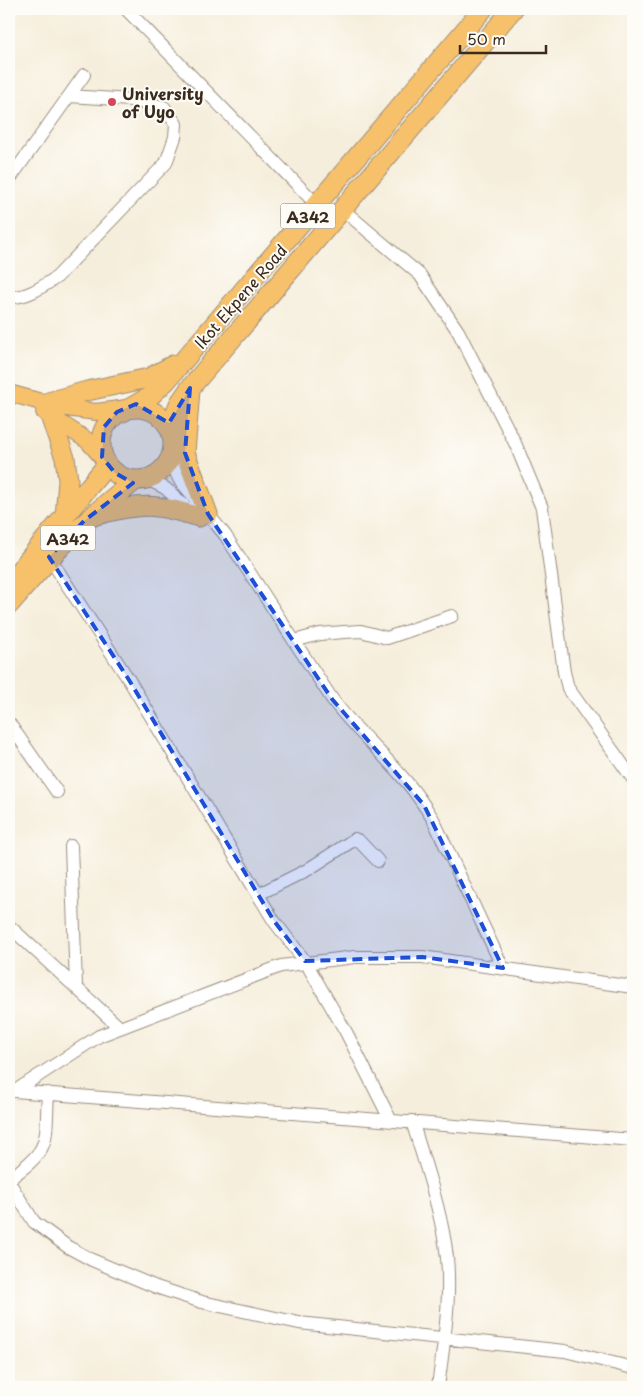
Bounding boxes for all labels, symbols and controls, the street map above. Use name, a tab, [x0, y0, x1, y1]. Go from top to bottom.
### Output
scale bar	[460, 22, 546, 54]
text: 50 m	[467, 27, 506, 50]
place label: University of Uyo	[122, 81, 204, 123]
marker: University of Uyo	[106, 96, 118, 108]
road number: A342	[280, 204, 336, 228]
street label: Ikot Ekpene Road	[188, 239, 292, 353]
road number: A342	[40, 526, 96, 550]

